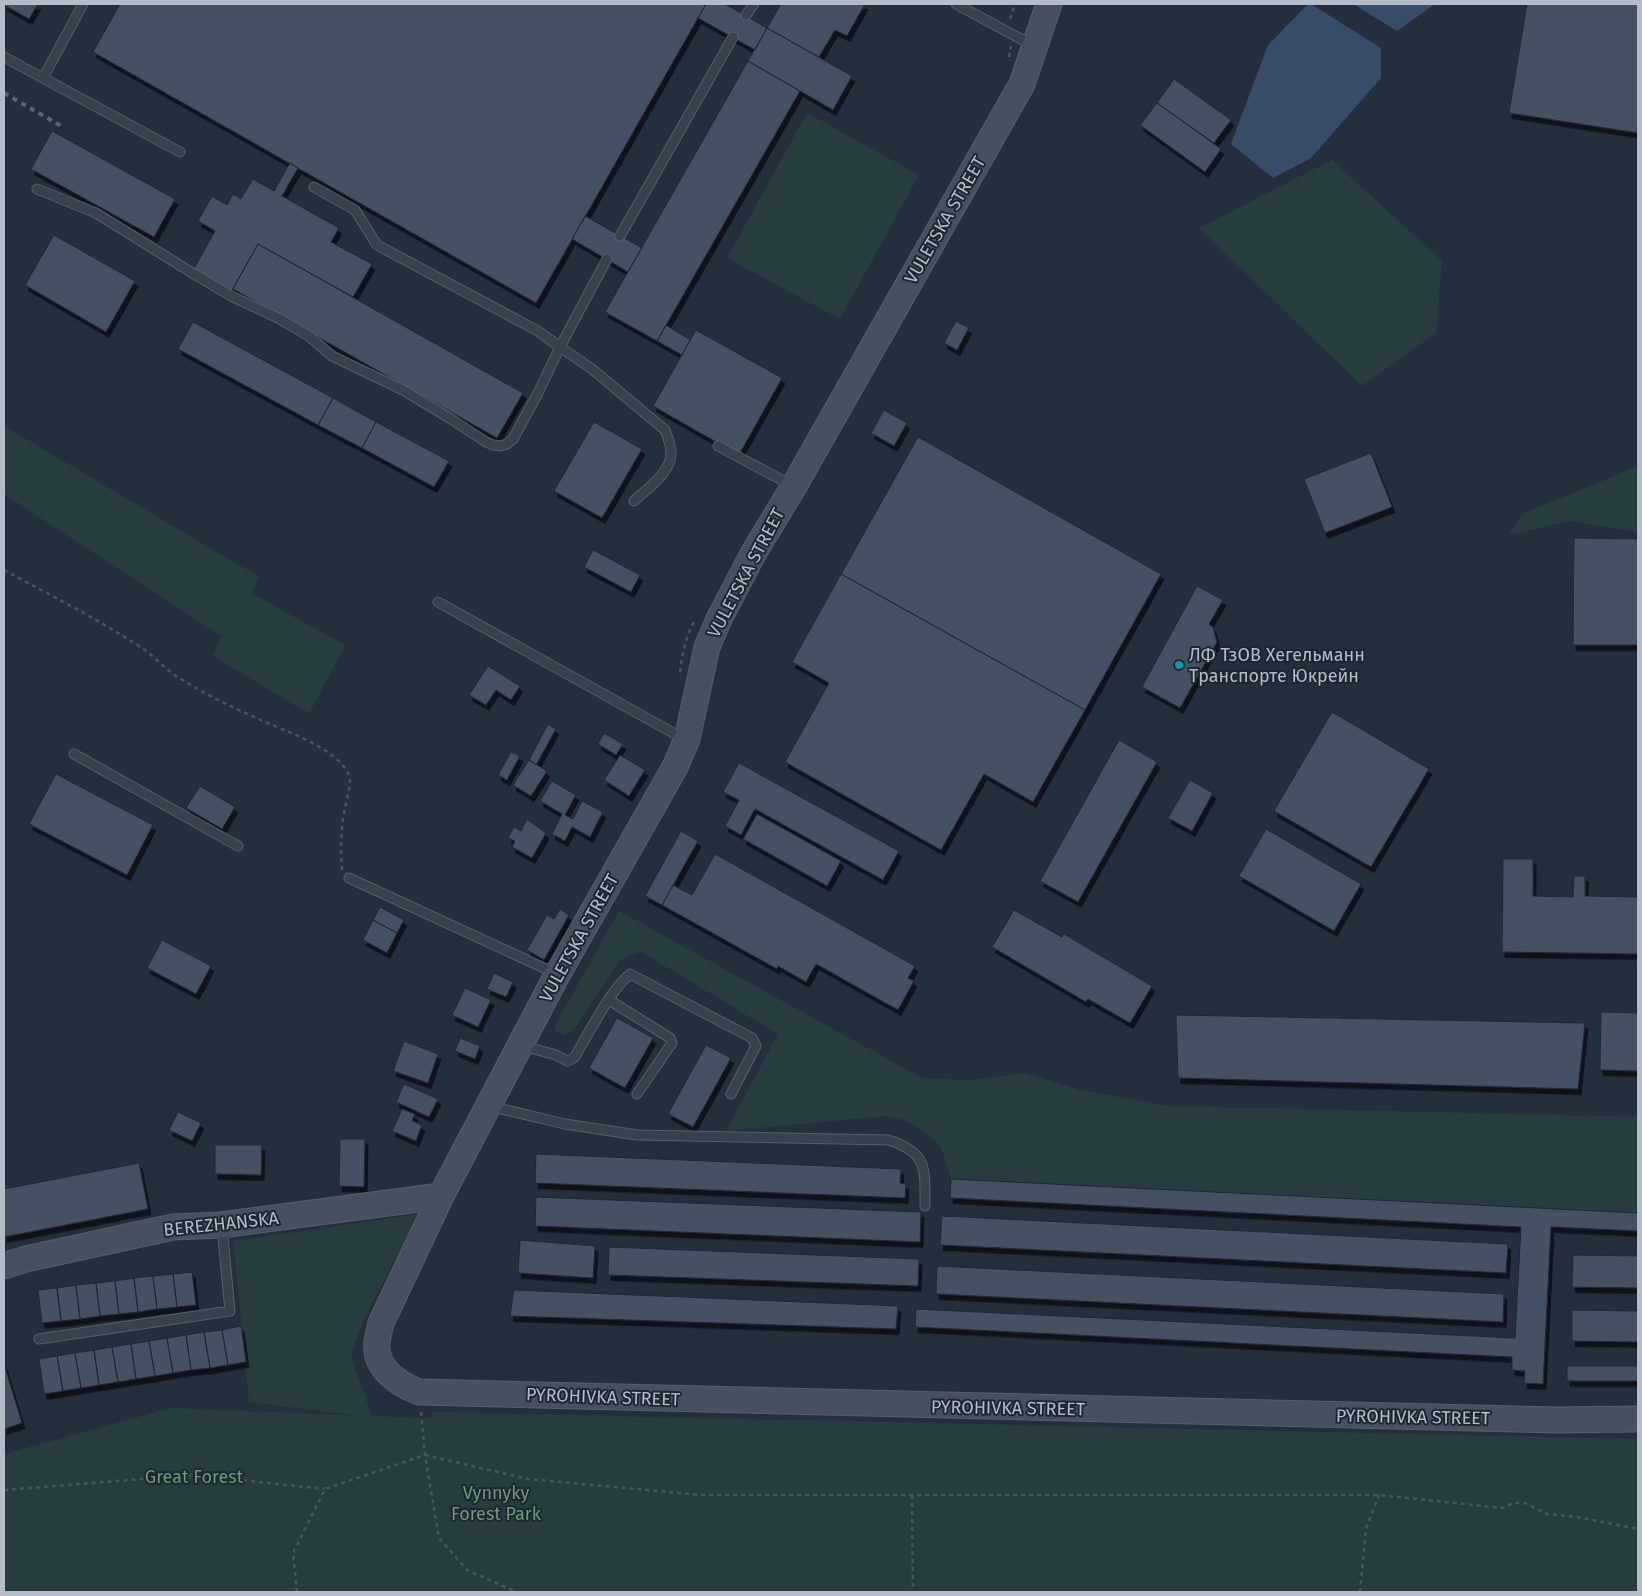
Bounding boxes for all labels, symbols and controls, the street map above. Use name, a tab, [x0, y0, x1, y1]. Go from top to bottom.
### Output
street label: VULETSKA STREET	[900, 152, 991, 287]
street label: VULETSKA STREET	[703, 504, 790, 641]
place label: ЛФ ТзОВ Хегельманн Транспорте Юкрейн	[1189, 644, 1365, 687]
marker: ЛФ ТзОВ Хегельманн Транспорте Юкрейн	[1173, 659, 1185, 671]
street label: VULETSKA STREET	[535, 869, 624, 1006]
street label: BEREZHANSKA	[162, 1207, 280, 1241]
street label: PYROHIVKA STREET	[526, 1383, 681, 1411]
street label: PYROHIVKA STREET	[931, 1396, 1086, 1420]
street label: PYROHIVKA STREET	[1336, 1405, 1491, 1429]
park label: Great Forest	[145, 1466, 244, 1488]
park label: Vynnyky Forest Park	[451, 1482, 542, 1525]

